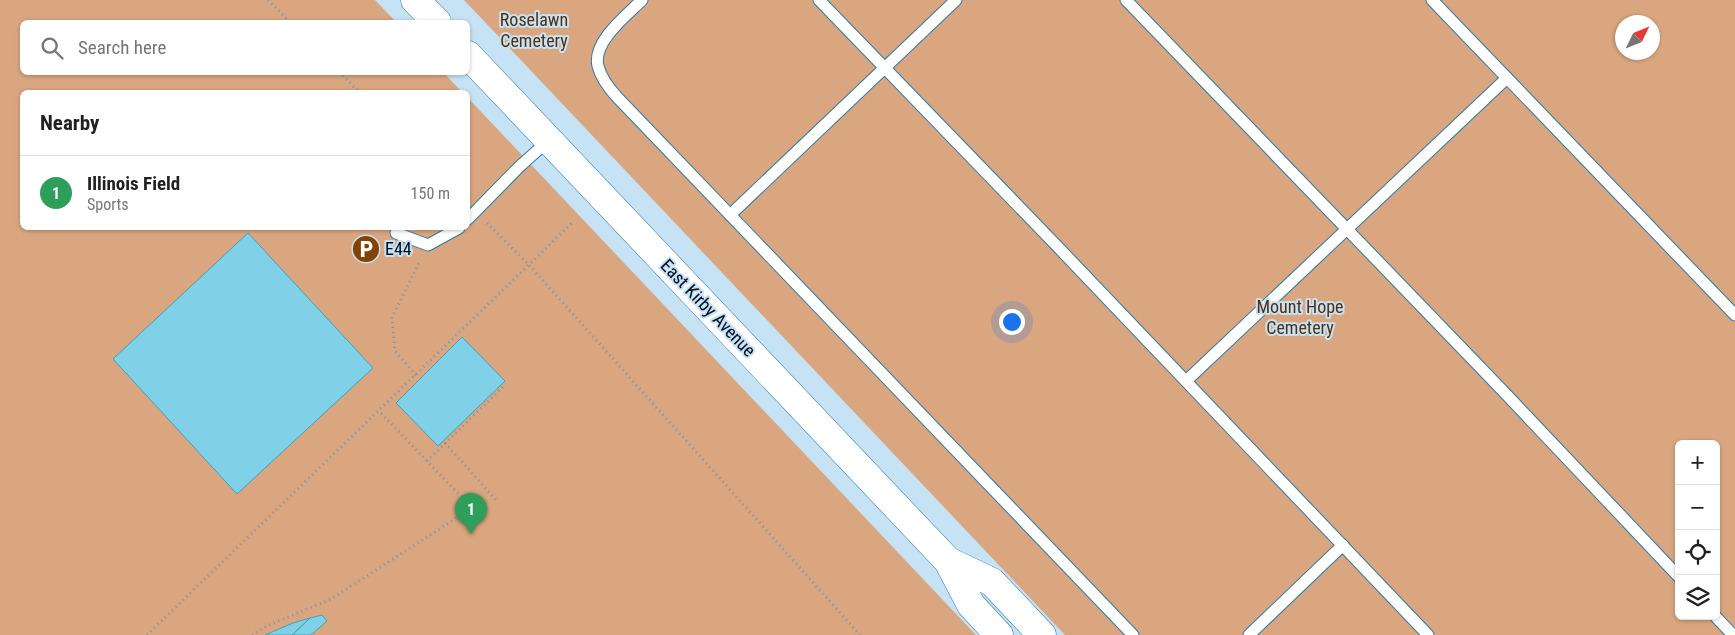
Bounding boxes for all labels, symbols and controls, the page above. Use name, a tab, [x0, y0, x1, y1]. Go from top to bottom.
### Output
park label: Roselawn Cemetery	[500, 9, 568, 51]
north arrow	[1615, 15, 1660, 60]
search box	[20, 20, 470, 75]
icon: search	[38, 34, 66, 62]
text: Search here	[78, 36, 166, 59]
text: Nearby	[40, 111, 99, 135]
text: Illinois Field	[87, 172, 180, 195]
text: 1	[52, 184, 60, 203]
text: 150 m	[411, 184, 450, 203]
text: Sports	[87, 195, 129, 214]
parking icon: E44	[351, 234, 381, 264]
place label: E44	[385, 238, 412, 259]
street label: East Kirby Avenue	[657, 255, 760, 361]
park label: Mount Hope Cemetery	[1256, 296, 1344, 338]
your location	[999, 309, 1025, 335]
map controls	[1675, 440, 1720, 620]
button: +	[1675, 440, 1720, 485]
button: −	[1675, 485, 1720, 530]
pin: 1	[455, 493, 487, 534]
button: locate	[1675, 530, 1720, 575]
button: layers	[1675, 575, 1720, 620]

